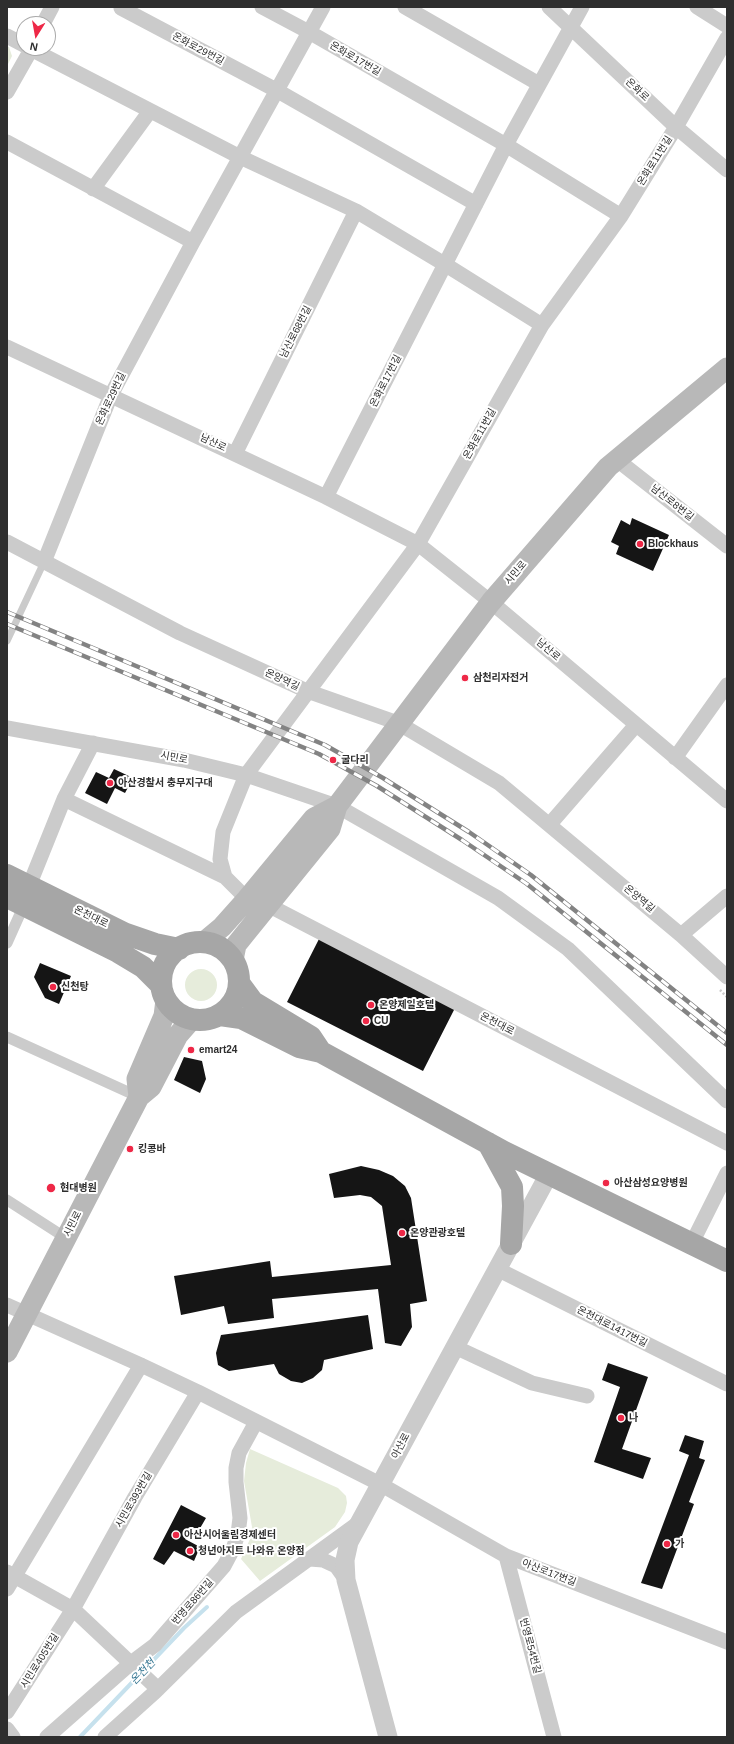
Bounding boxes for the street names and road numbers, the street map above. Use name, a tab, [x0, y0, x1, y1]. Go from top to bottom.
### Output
street label: 온화로29번길	[170, 30, 226, 68]
street label: 온화로17번길	[327, 40, 383, 78]
street label: 온화로	[623, 76, 651, 104]
street label: 온화로11번길	[635, 134, 675, 188]
street label: 남산로68번길	[278, 304, 314, 360]
street label: 온화로17번길	[368, 353, 404, 409]
street label: 온화로29번길	[93, 371, 129, 427]
street label: 온화로11번길	[461, 406, 499, 462]
street label: 남산로	[198, 432, 228, 454]
street label: 남산로8번길	[648, 482, 696, 524]
street label: 시민로	[502, 559, 530, 587]
street label: 남산로	[534, 636, 562, 664]
street label: 온양역길	[263, 667, 301, 693]
street label: 시민로	[159, 749, 189, 767]
street label: 온양역길	[621, 883, 657, 915]
street label: 온천대로	[72, 904, 110, 930]
street label: 온천대로	[478, 1010, 516, 1038]
street label: 시민로	[61, 1209, 85, 1239]
street label: 온천대로1417번길	[575, 1304, 649, 1350]
street label: 아산로	[389, 1431, 413, 1461]
street label: 시민로393번길	[113, 1470, 155, 1530]
street label: 아산로17번길	[520, 1557, 578, 1589]
street label: 번영로86번길	[170, 1577, 216, 1627]
street label: 번영로54번길	[517, 1617, 543, 1675]
street label: 시민로405번길	[18, 1631, 62, 1691]

